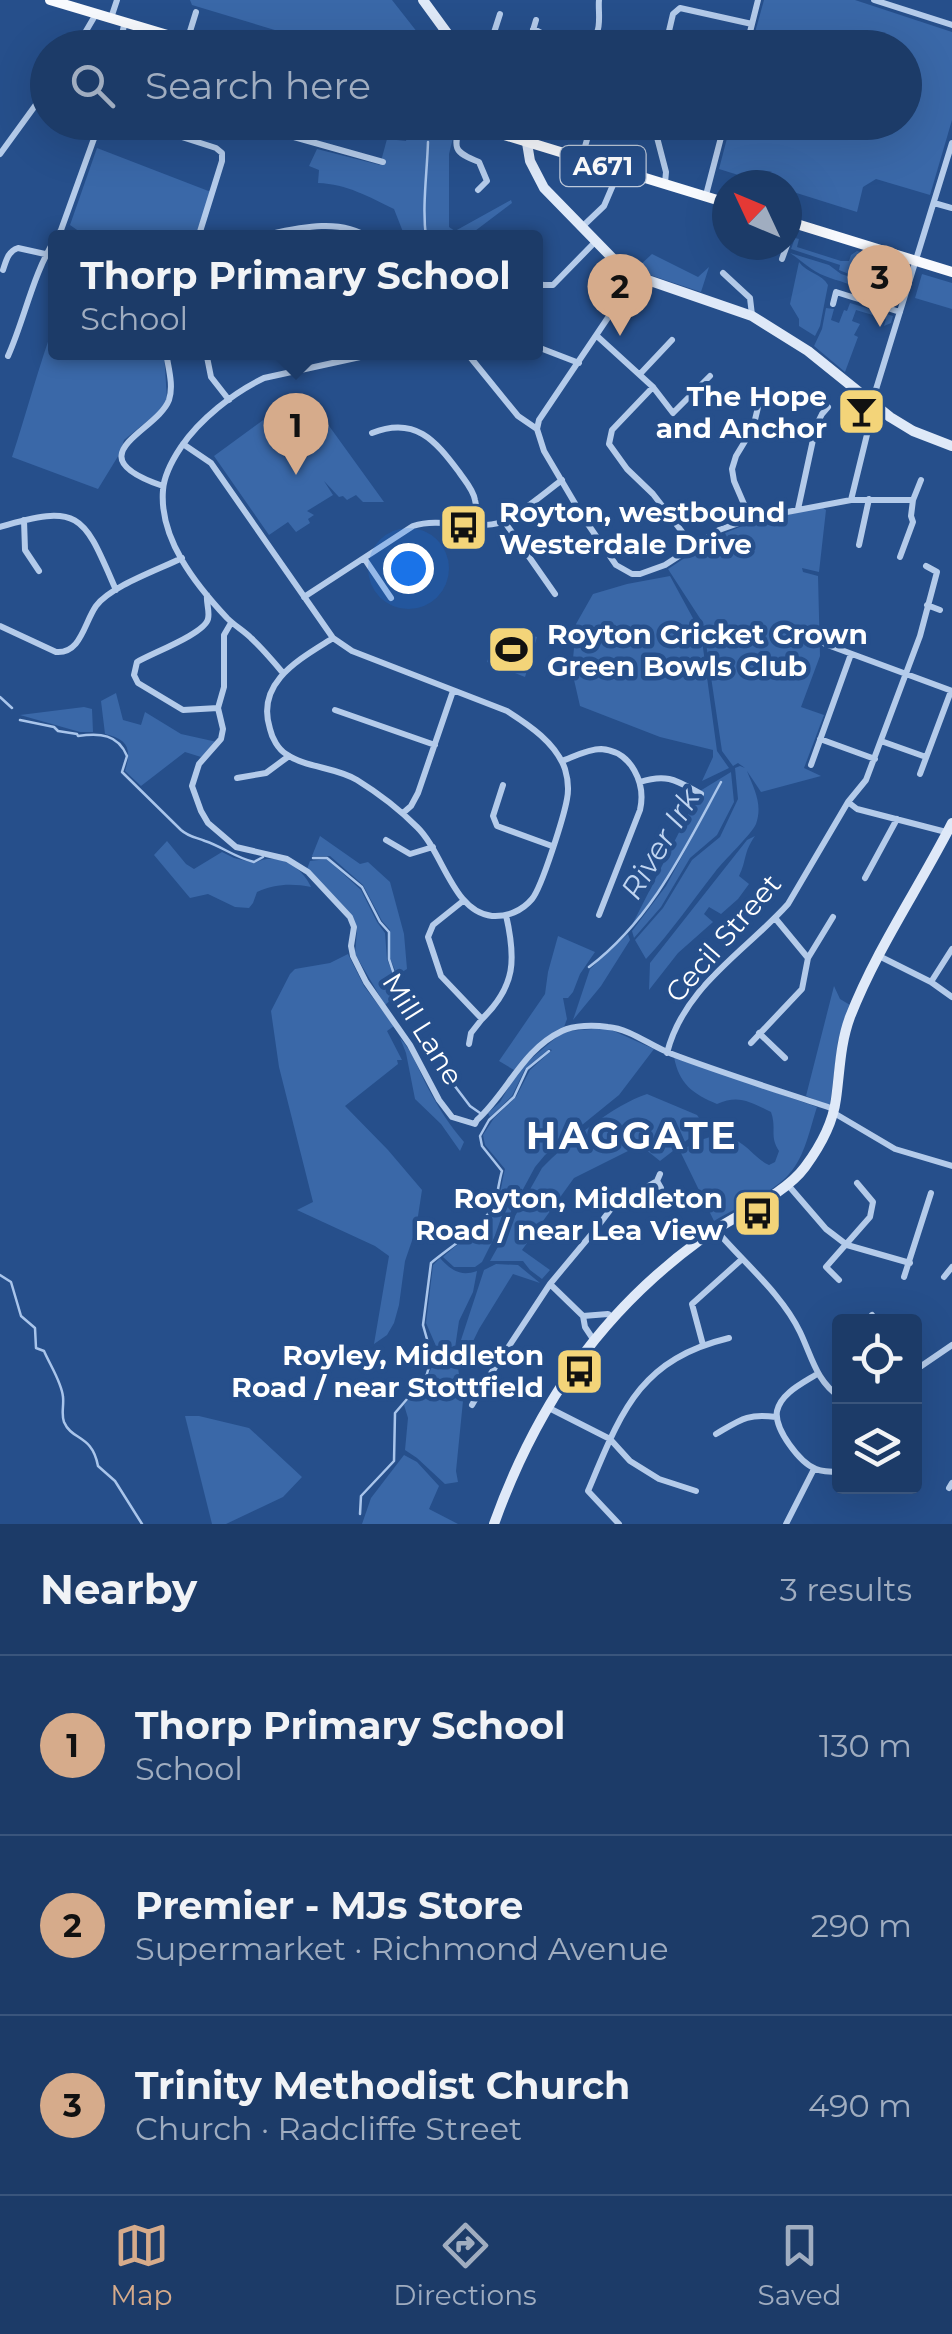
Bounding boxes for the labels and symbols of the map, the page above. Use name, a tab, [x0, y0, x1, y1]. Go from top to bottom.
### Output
road number: A671	[560, 146, 646, 186]
north arrow	[712, 170, 802, 260]
pin: 3	[848, 245, 912, 327]
pin: 2	[588, 254, 652, 336]
place label: The Hope and Anchor	[656, 379, 827, 445]
bar icon: The Hope and Anchor	[836, 386, 888, 438]
pin: 1	[264, 392, 328, 475]
place label: Royton, westbound Westerdale Drive	[499, 495, 785, 561]
bus stop icon: Royton, westbound Westerdale Drive	[438, 502, 490, 554]
your location	[383, 543, 434, 594]
place label: Royton Cricket Crown Green Bowls Club	[547, 617, 868, 683]
sports icon: Royton Cricket Crown Green Bowls Club	[486, 624, 538, 676]
water label: River Irk	[613, 781, 708, 906]
street label: Cecil Street	[658, 867, 788, 1009]
street label: Mill Lane	[375, 967, 471, 1091]
district label: HAGGATE	[526, 1112, 738, 1159]
place label: Royton, Middleton Road / near Lea View	[415, 1181, 724, 1247]
bus stop icon: Royton, Middleton Road / near Lea View	[732, 1188, 784, 1240]
place label: Royley, Middleton Road / near Stottfield	[231, 1338, 544, 1404]
bus stop icon: Royley, Middleton Road / near Stottfield	[553, 1345, 605, 1397]

